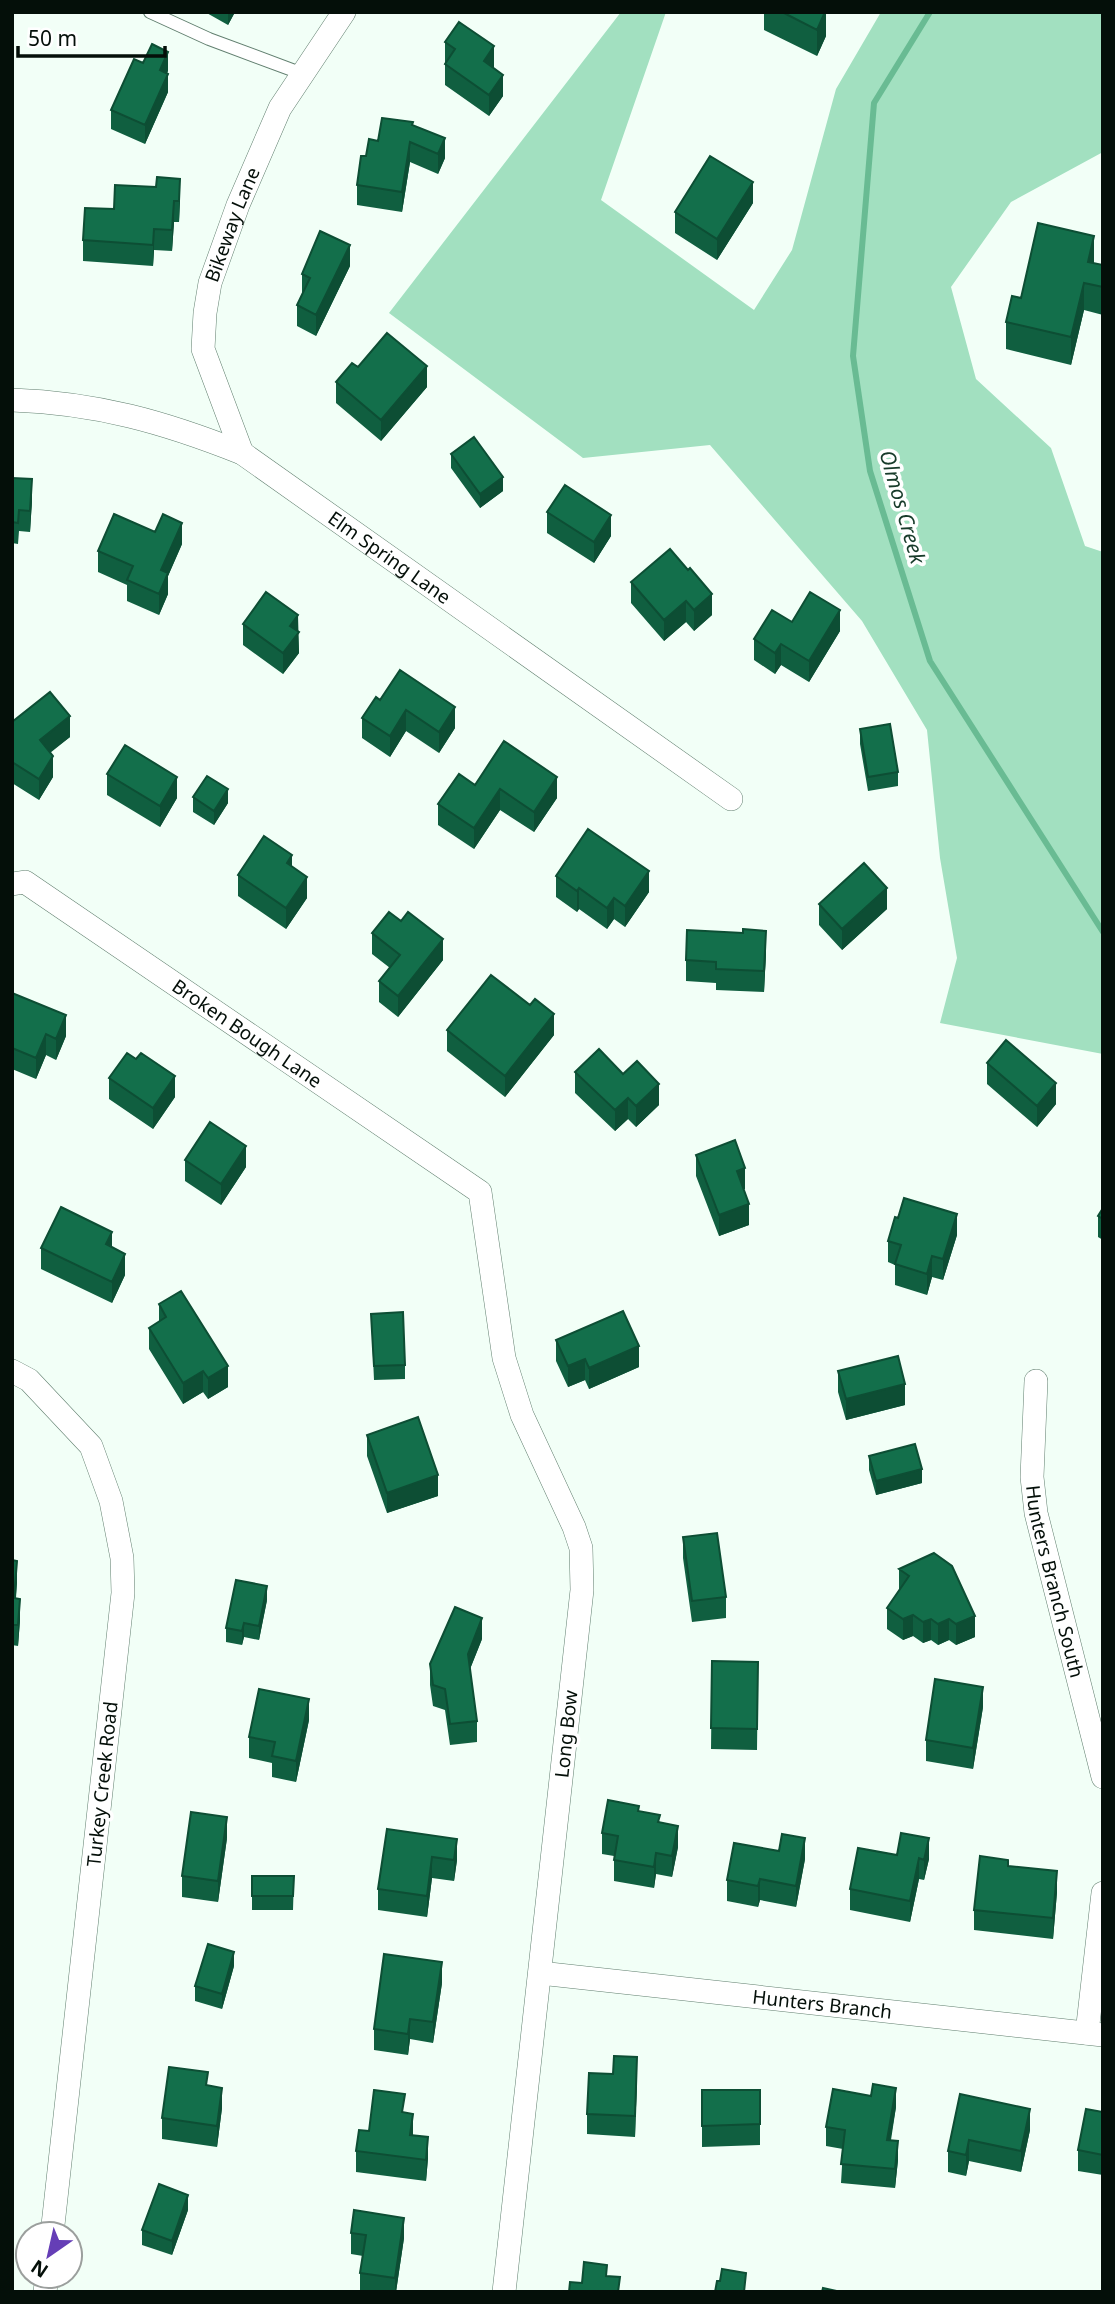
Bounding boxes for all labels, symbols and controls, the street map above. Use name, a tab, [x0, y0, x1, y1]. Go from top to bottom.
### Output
scale bar	[18, 14, 164, 58]
text: 50 m	[28, 24, 77, 52]
street label: Bikeway Lane	[198, 163, 266, 286]
water label: Olmos Creek	[873, 447, 933, 568]
street label: Elm Spring Lane	[323, 505, 456, 610]
street label: Broken Bough Lane	[167, 973, 327, 1094]
street label: Hunters Branch South	[1020, 1484, 1090, 1680]
street label: Long Bow	[548, 1689, 584, 1779]
street label: Turkey Creek Road	[80, 1700, 124, 1868]
street label: Hunters Branch	[751, 1983, 893, 2025]
north arrow	[14, 2220, 84, 2290]
text: N	[26, 2254, 53, 2284]

